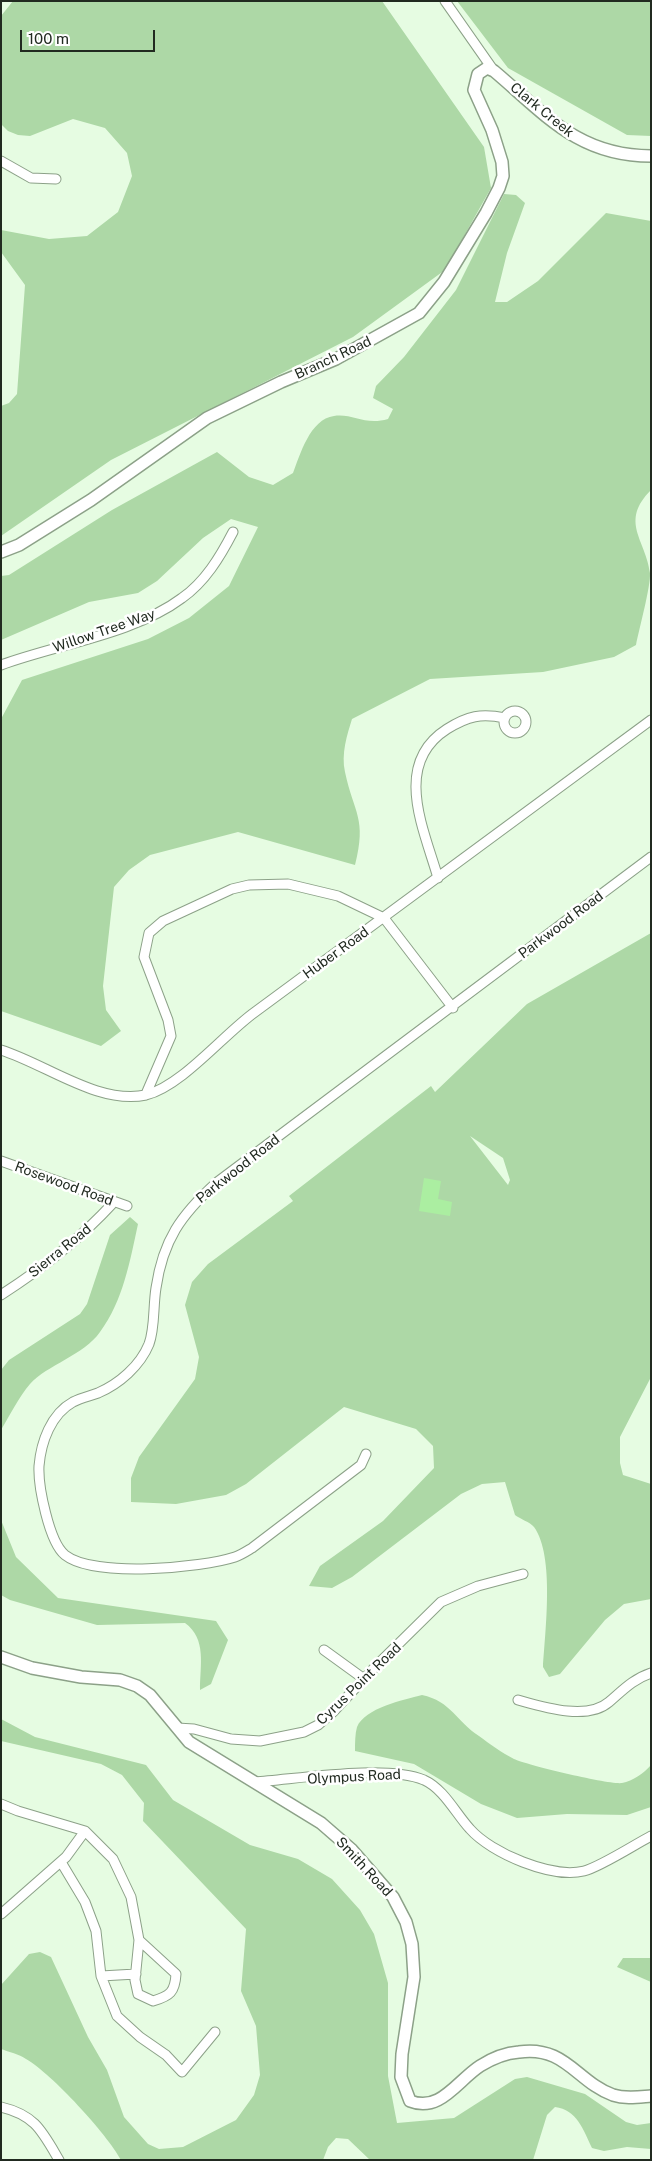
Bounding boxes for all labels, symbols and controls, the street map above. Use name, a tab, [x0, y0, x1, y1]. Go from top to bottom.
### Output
scale bar	[22, 20, 158, 52]
text: 100 m	[28, 30, 69, 47]
street label: Clark Creek	[507, 79, 577, 141]
street label: Branch Road	[292, 333, 374, 383]
street label: Willow Tree Way	[51, 606, 157, 656]
street label: Parkwood Road	[515, 888, 607, 962]
street label: Huber Road	[300, 923, 372, 983]
street label: Parkwood Road	[193, 1131, 283, 1207]
street label: Rosewood Road	[12, 1158, 116, 1210]
street label: Sierra Road	[25, 1221, 95, 1281]
street label: Cyrus Point Road	[313, 1639, 405, 1729]
street label: Olympus Road	[307, 1766, 401, 1788]
street label: Smith Road	[332, 1834, 396, 1900]

